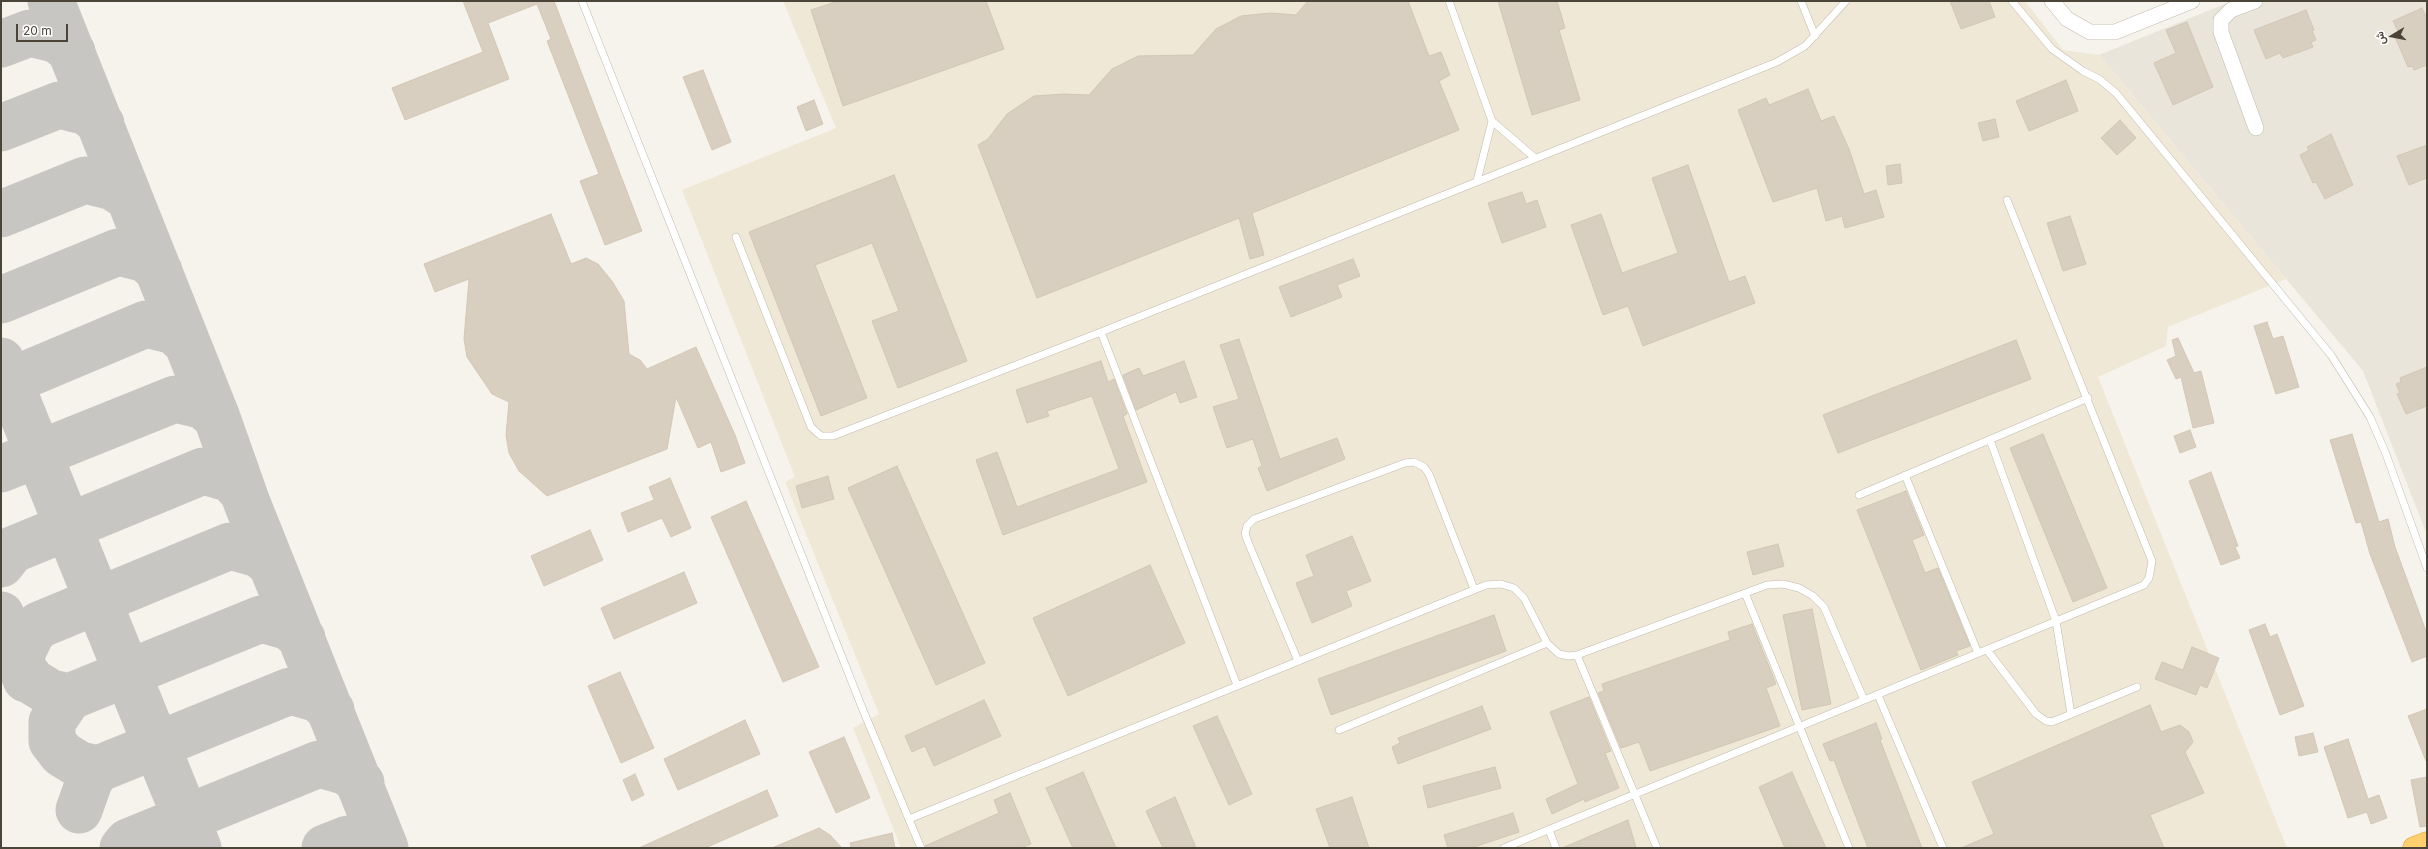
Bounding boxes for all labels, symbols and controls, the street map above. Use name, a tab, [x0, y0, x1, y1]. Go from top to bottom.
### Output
scale bar	[18, 16, 70, 42]
north arrow	[2372, 16, 2412, 56]
text: 20 m	[23, 23, 52, 38]
text: ش	[2372, 30, 2388, 46]

